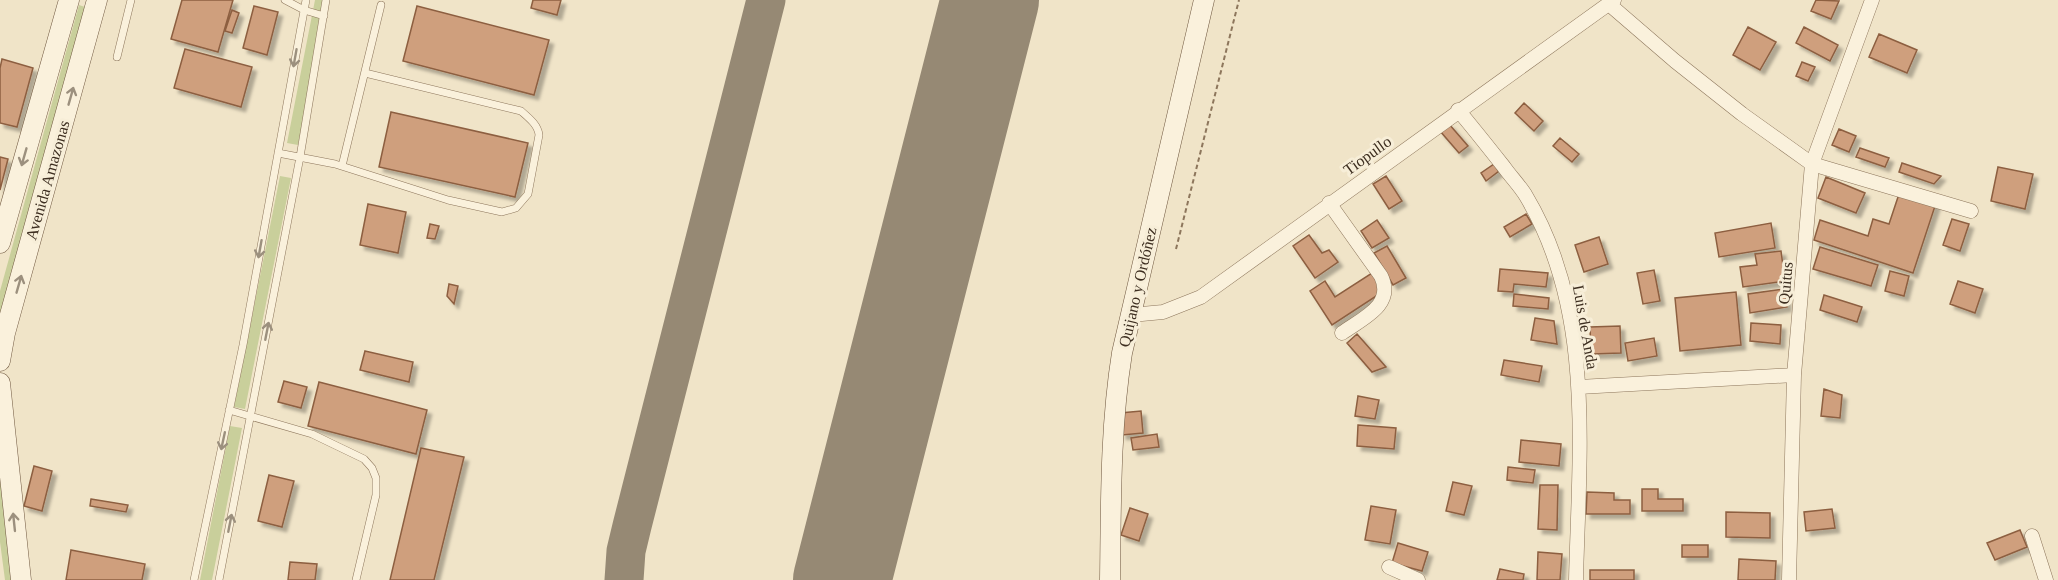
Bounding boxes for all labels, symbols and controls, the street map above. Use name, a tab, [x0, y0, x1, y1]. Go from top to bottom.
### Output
one-way arrow	[289, 47, 300, 67]
one-way arrow	[66, 87, 77, 106]
street label: Avenida Amazonas	[22, 118, 73, 242]
street label: Tiopullo	[1340, 132, 1395, 179]
one-way arrow	[18, 147, 29, 166]
street label: Quijano y Ordóñez	[1115, 225, 1161, 349]
one-way arrow	[254, 239, 265, 259]
street label: Quitus	[1775, 261, 1796, 305]
one-way arrow	[13, 274, 25, 293]
street label: Luis de Anda	[1570, 284, 1601, 371]
one-way arrow	[262, 322, 273, 341]
one-way arrow	[216, 431, 228, 450]
one-way arrow	[9, 512, 20, 532]
one-way arrow	[225, 513, 236, 533]

